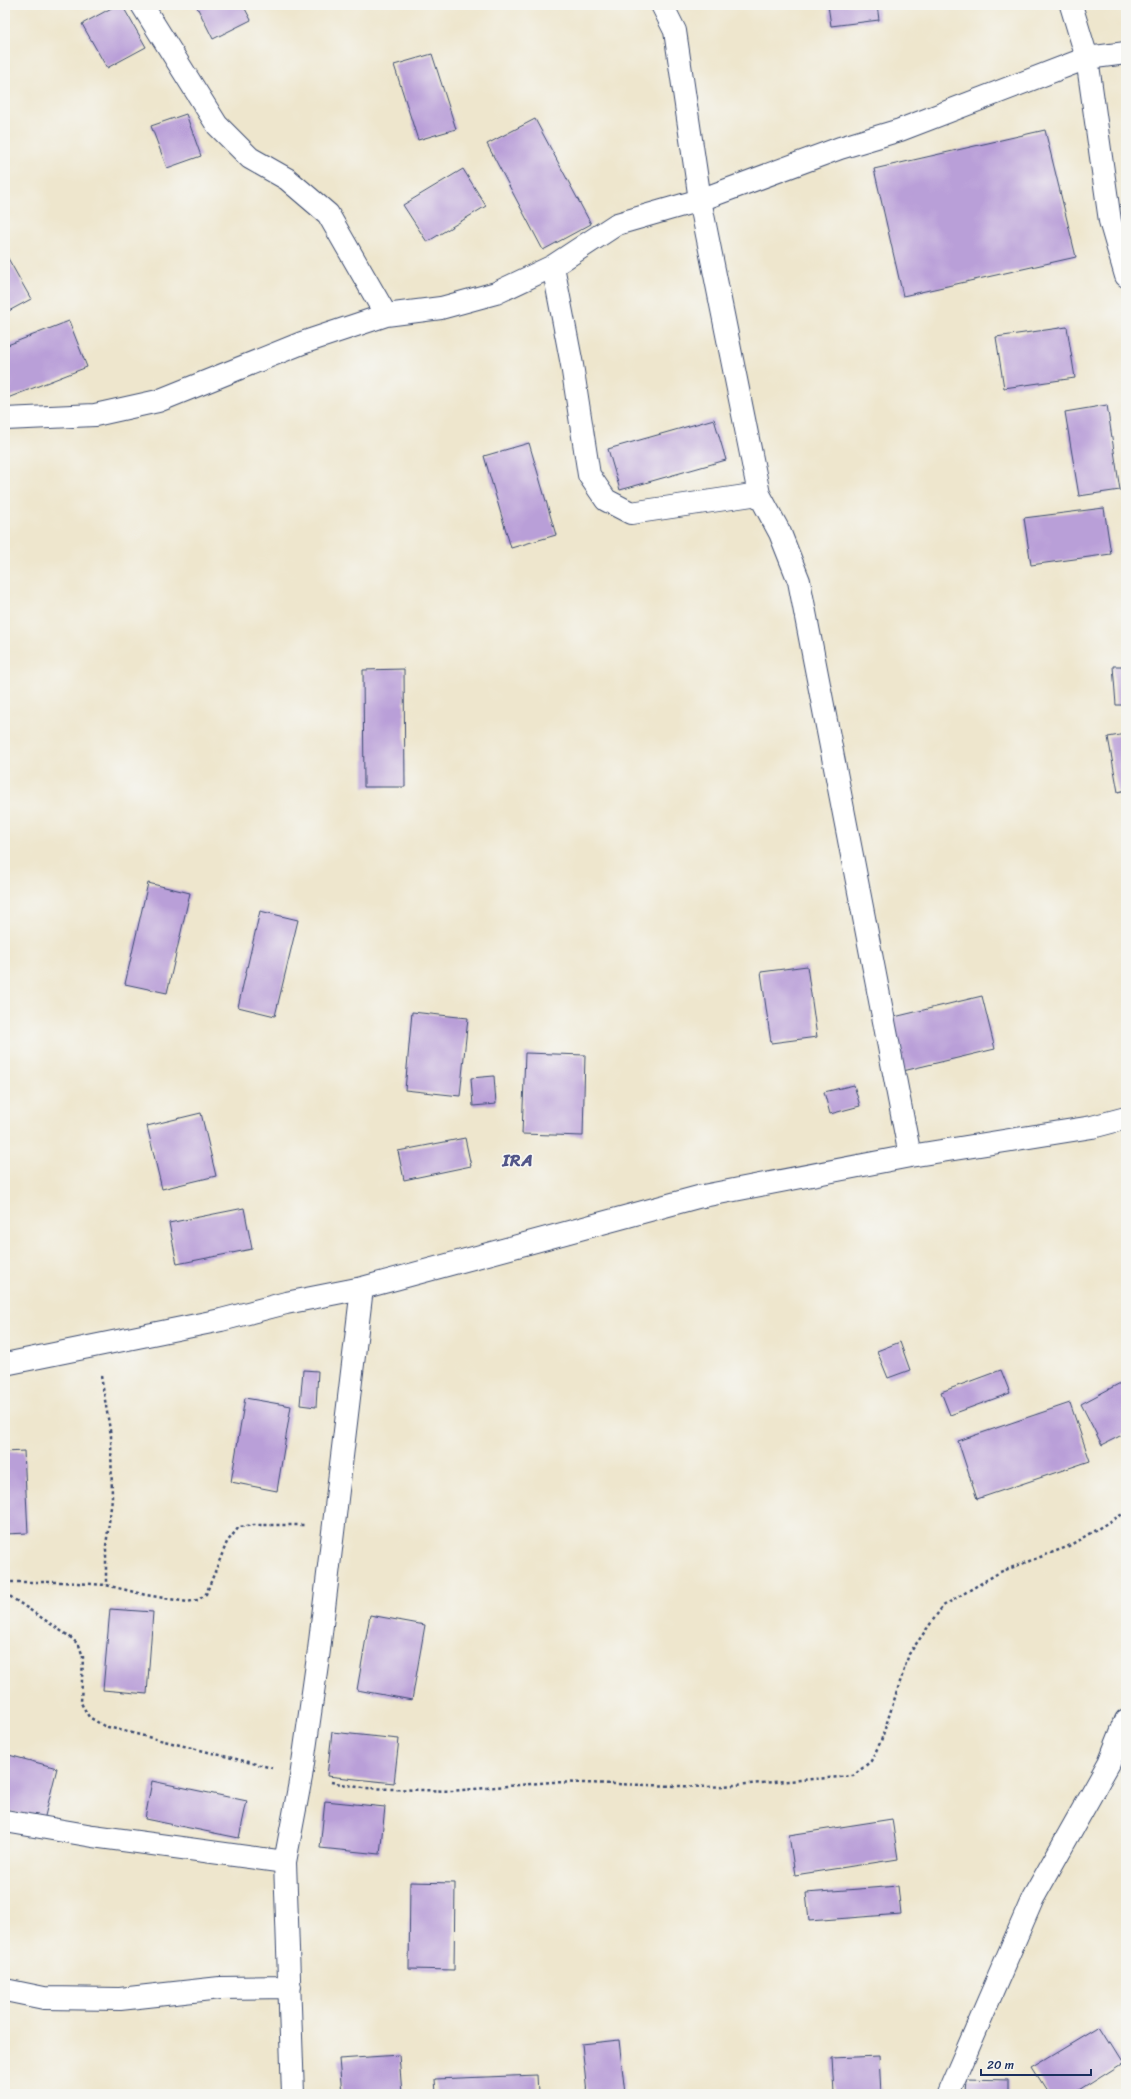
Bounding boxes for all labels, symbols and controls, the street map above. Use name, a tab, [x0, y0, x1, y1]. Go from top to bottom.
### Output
district label: IRA	[501, 1145, 534, 1175]
scale bar	[981, 2051, 1091, 2077]
text: 20 m	[987, 2054, 1014, 2076]

